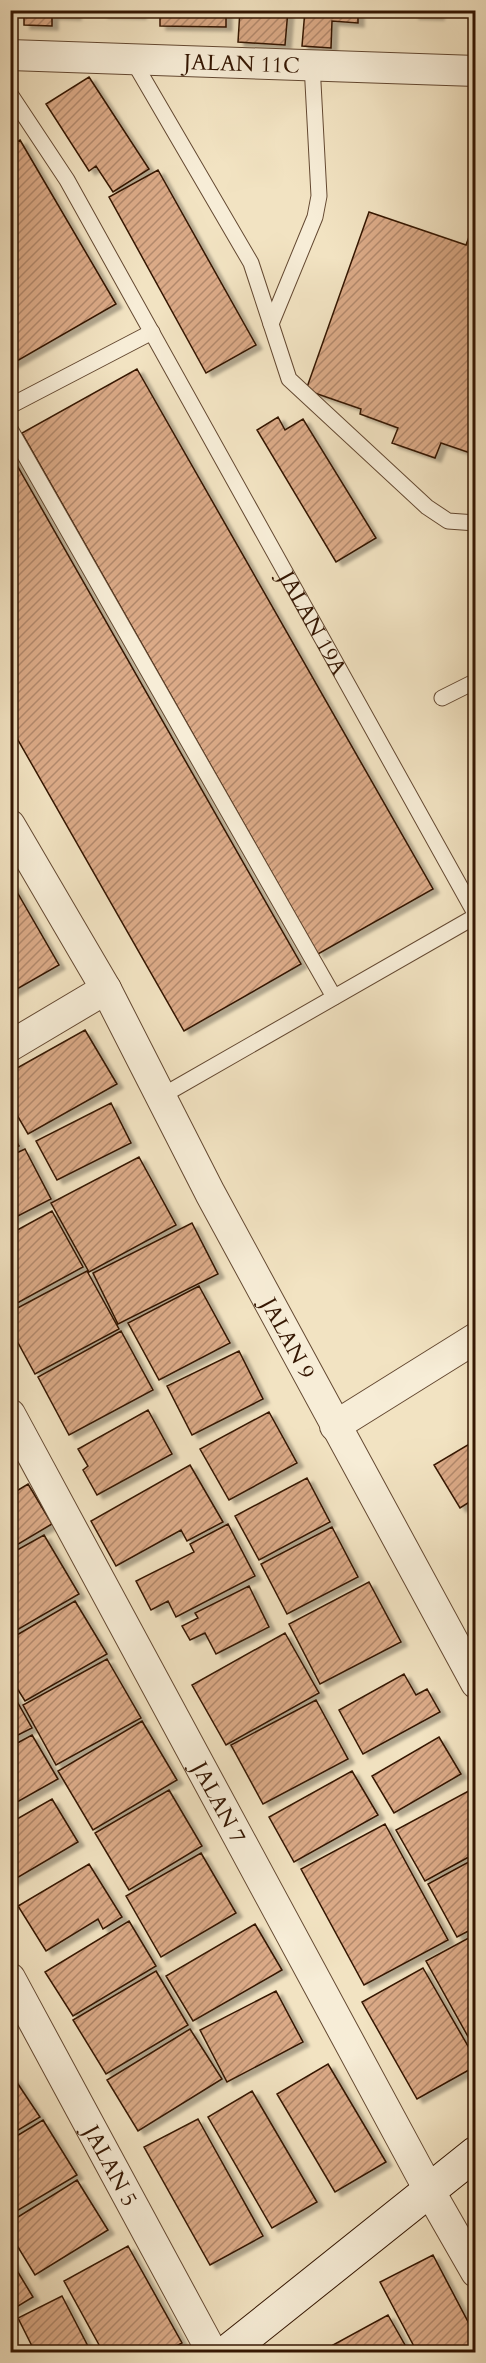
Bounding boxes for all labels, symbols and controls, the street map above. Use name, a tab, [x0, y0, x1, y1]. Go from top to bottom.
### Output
street label: JALAN 11C	[180, 47, 300, 81]
street label: JALAN 19A	[270, 563, 354, 681]
street label: JALAN 9	[252, 1290, 322, 1384]
street label: JALAN 7	[183, 1754, 253, 1848]
street label: JALAN 5	[75, 2117, 144, 2212]

